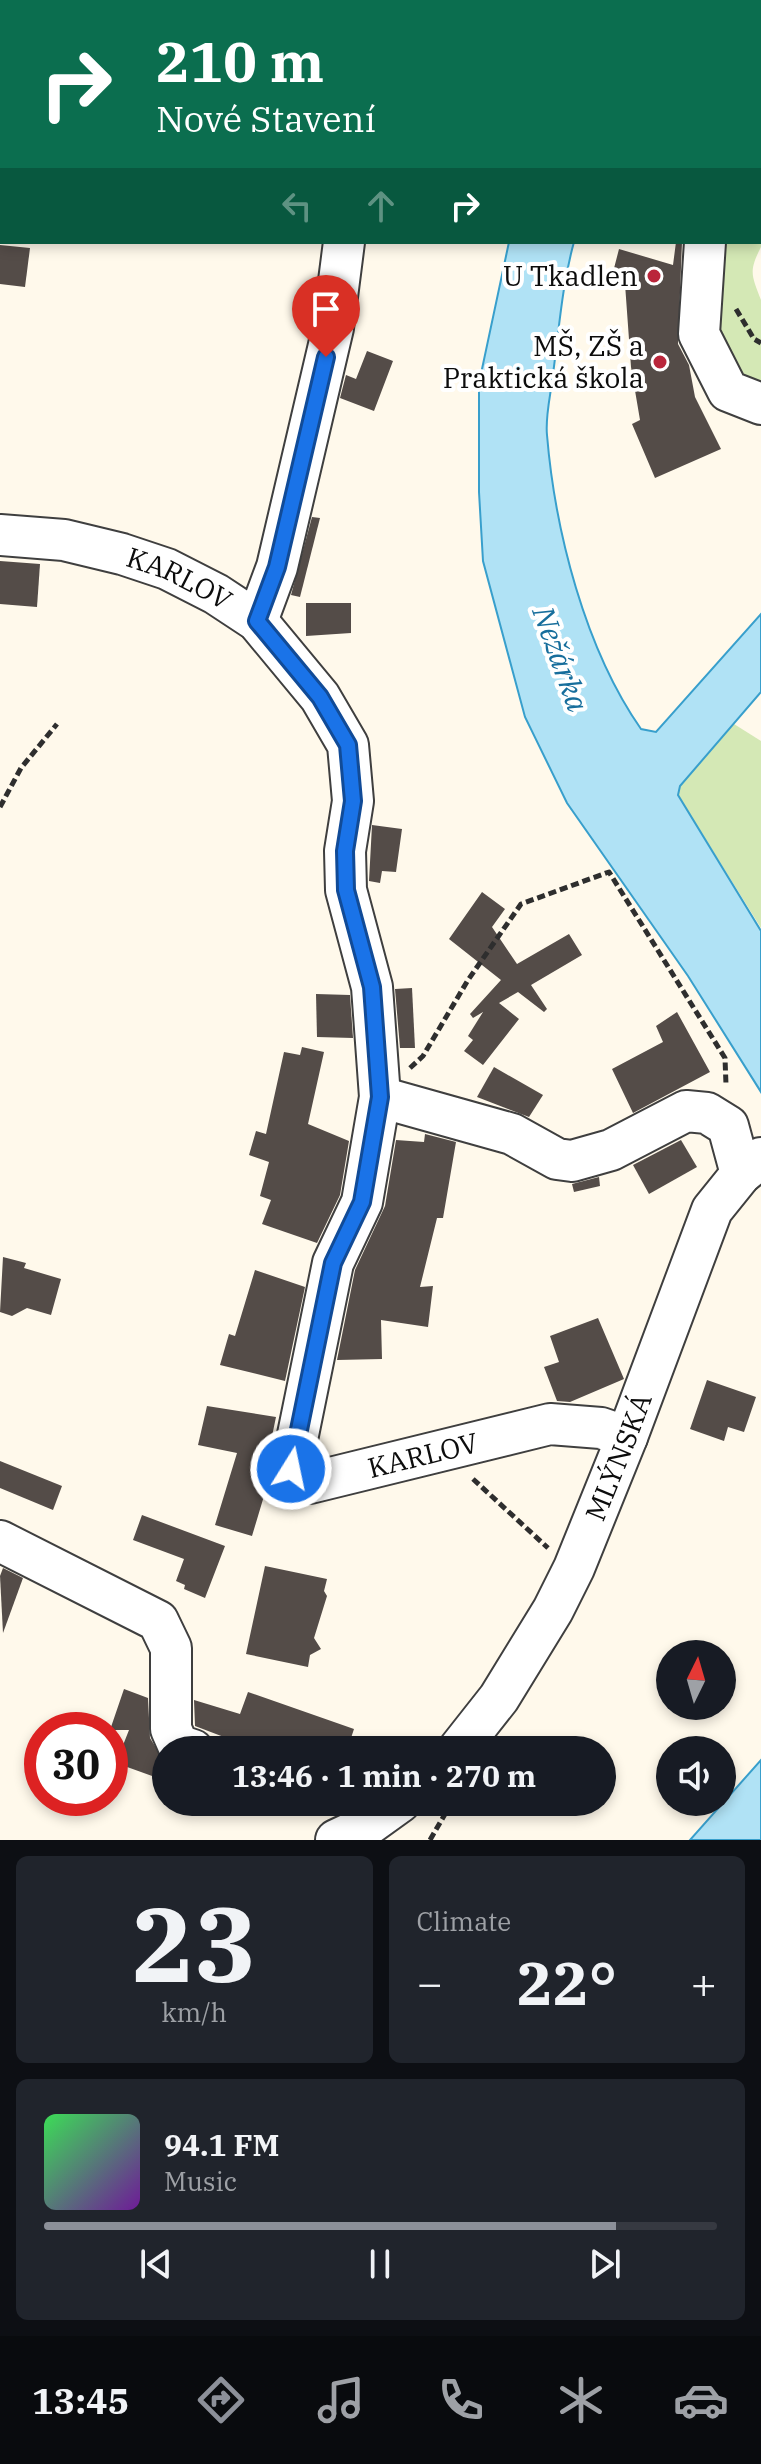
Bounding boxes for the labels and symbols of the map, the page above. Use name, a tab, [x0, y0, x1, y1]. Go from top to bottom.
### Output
place label: U Tkadlen	[503, 257, 638, 294]
marker: U Tkadlen	[645, 267, 663, 285]
pin	[292, 275, 360, 357]
place label: MŠ, ZŠ a Praktická škola	[443, 327, 644, 396]
marker: MŠ, ZŠ a Praktická škola	[651, 353, 669, 371]
street label: KARLOV	[122, 538, 240, 618]
water label: Nežárka	[524, 600, 599, 717]
street label: MLÝNSKÁ	[576, 1388, 660, 1526]
street label: KARLOV	[364, 1423, 482, 1486]
position arrow	[249, 1427, 333, 1511]
north arrow	[656, 1640, 736, 1720]
speed limit sign: 30	[24, 1712, 128, 1816]

